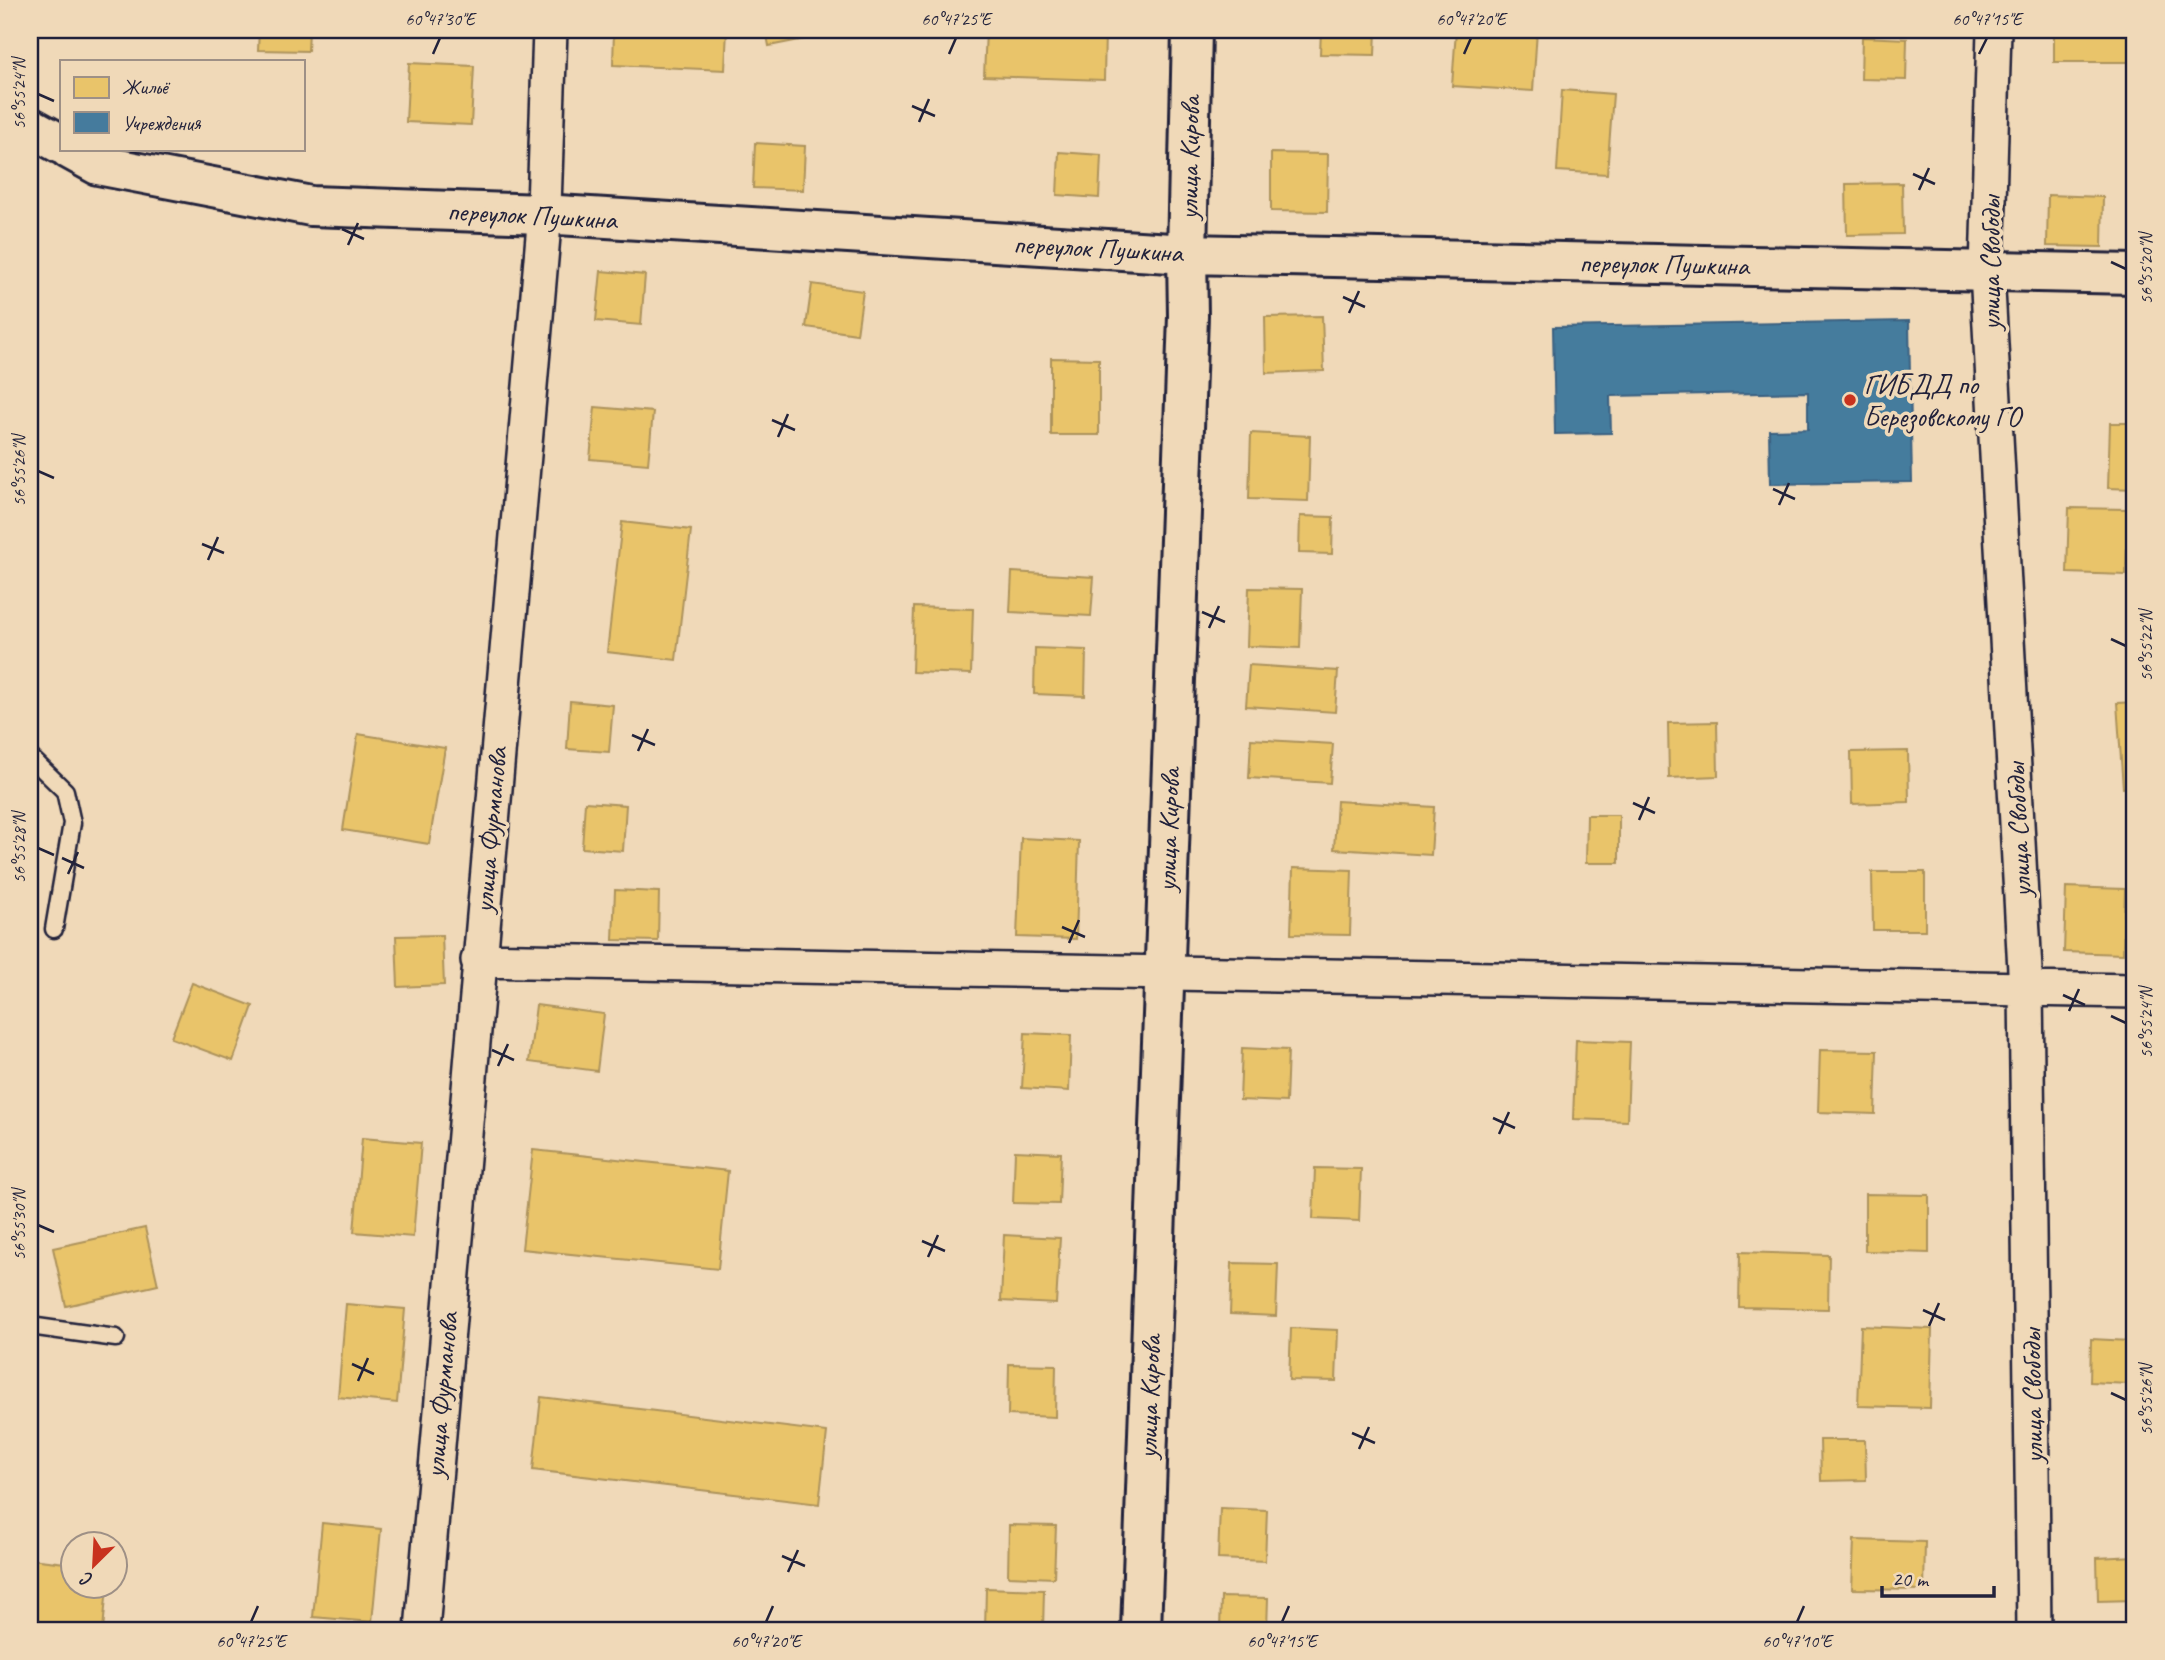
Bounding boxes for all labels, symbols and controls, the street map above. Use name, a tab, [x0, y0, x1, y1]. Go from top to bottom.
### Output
text: 60°47'30"E	[405, 8, 477, 30]
text: 60°47'25"E	[921, 8, 993, 30]
text: 60°47'20"E	[1436, 8, 1508, 30]
text: 60°47'15"E	[1952, 8, 2024, 30]
text: 56°55'24"N	[8, 55, 30, 129]
legend	[60, 60, 304, 150]
text: Жильё	[122, 74, 171, 100]
street label: улица Кирова	[1170, 93, 1208, 222]
text: Учреждения	[122, 110, 202, 136]
street label: переулок Пушкина	[446, 193, 619, 237]
street label: улица Свободы	[1973, 193, 2008, 332]
street label: переулок Пушкина	[1012, 226, 1185, 270]
text: 56°55'20"N	[2135, 230, 2157, 304]
street label: переулок Пушкина	[1579, 245, 1751, 283]
place label: ГИБДД по Березовскому ГО	[1864, 367, 2024, 434]
marker: ГИБДД по Березовскому ГО	[1842, 392, 1858, 408]
text: 56°55'26"N	[8, 432, 30, 506]
text: 56°55'22"N	[2135, 607, 2157, 681]
street label: улица Фурманова	[465, 744, 515, 916]
street label: улица Свободы	[1997, 760, 2039, 900]
street label: улица Кирова	[1148, 765, 1188, 894]
text: 56°55'28"N	[8, 809, 30, 883]
text: 56°55'24"N	[2135, 984, 2157, 1058]
text: 56°55'30"N	[8, 1186, 30, 1260]
street label: улица Фурманова	[416, 1309, 466, 1481]
street label: улица Свободы	[2013, 1326, 2051, 1466]
street label: улица Кирова	[1129, 1332, 1169, 1461]
text: 56°55'26"N	[2135, 1361, 2157, 1435]
north arrow	[60, 1530, 130, 1600]
scale bar	[1882, 1555, 1994, 1599]
text: С	[76, 1566, 97, 1592]
text: 20 m	[1892, 1566, 1930, 1592]
text: 60°47'25"E	[216, 1630, 288, 1652]
text: 60°47'20"E	[731, 1630, 803, 1652]
text: 60°47'15"E	[1247, 1630, 1319, 1652]
text: 60°47'10"E	[1762, 1630, 1834, 1652]

